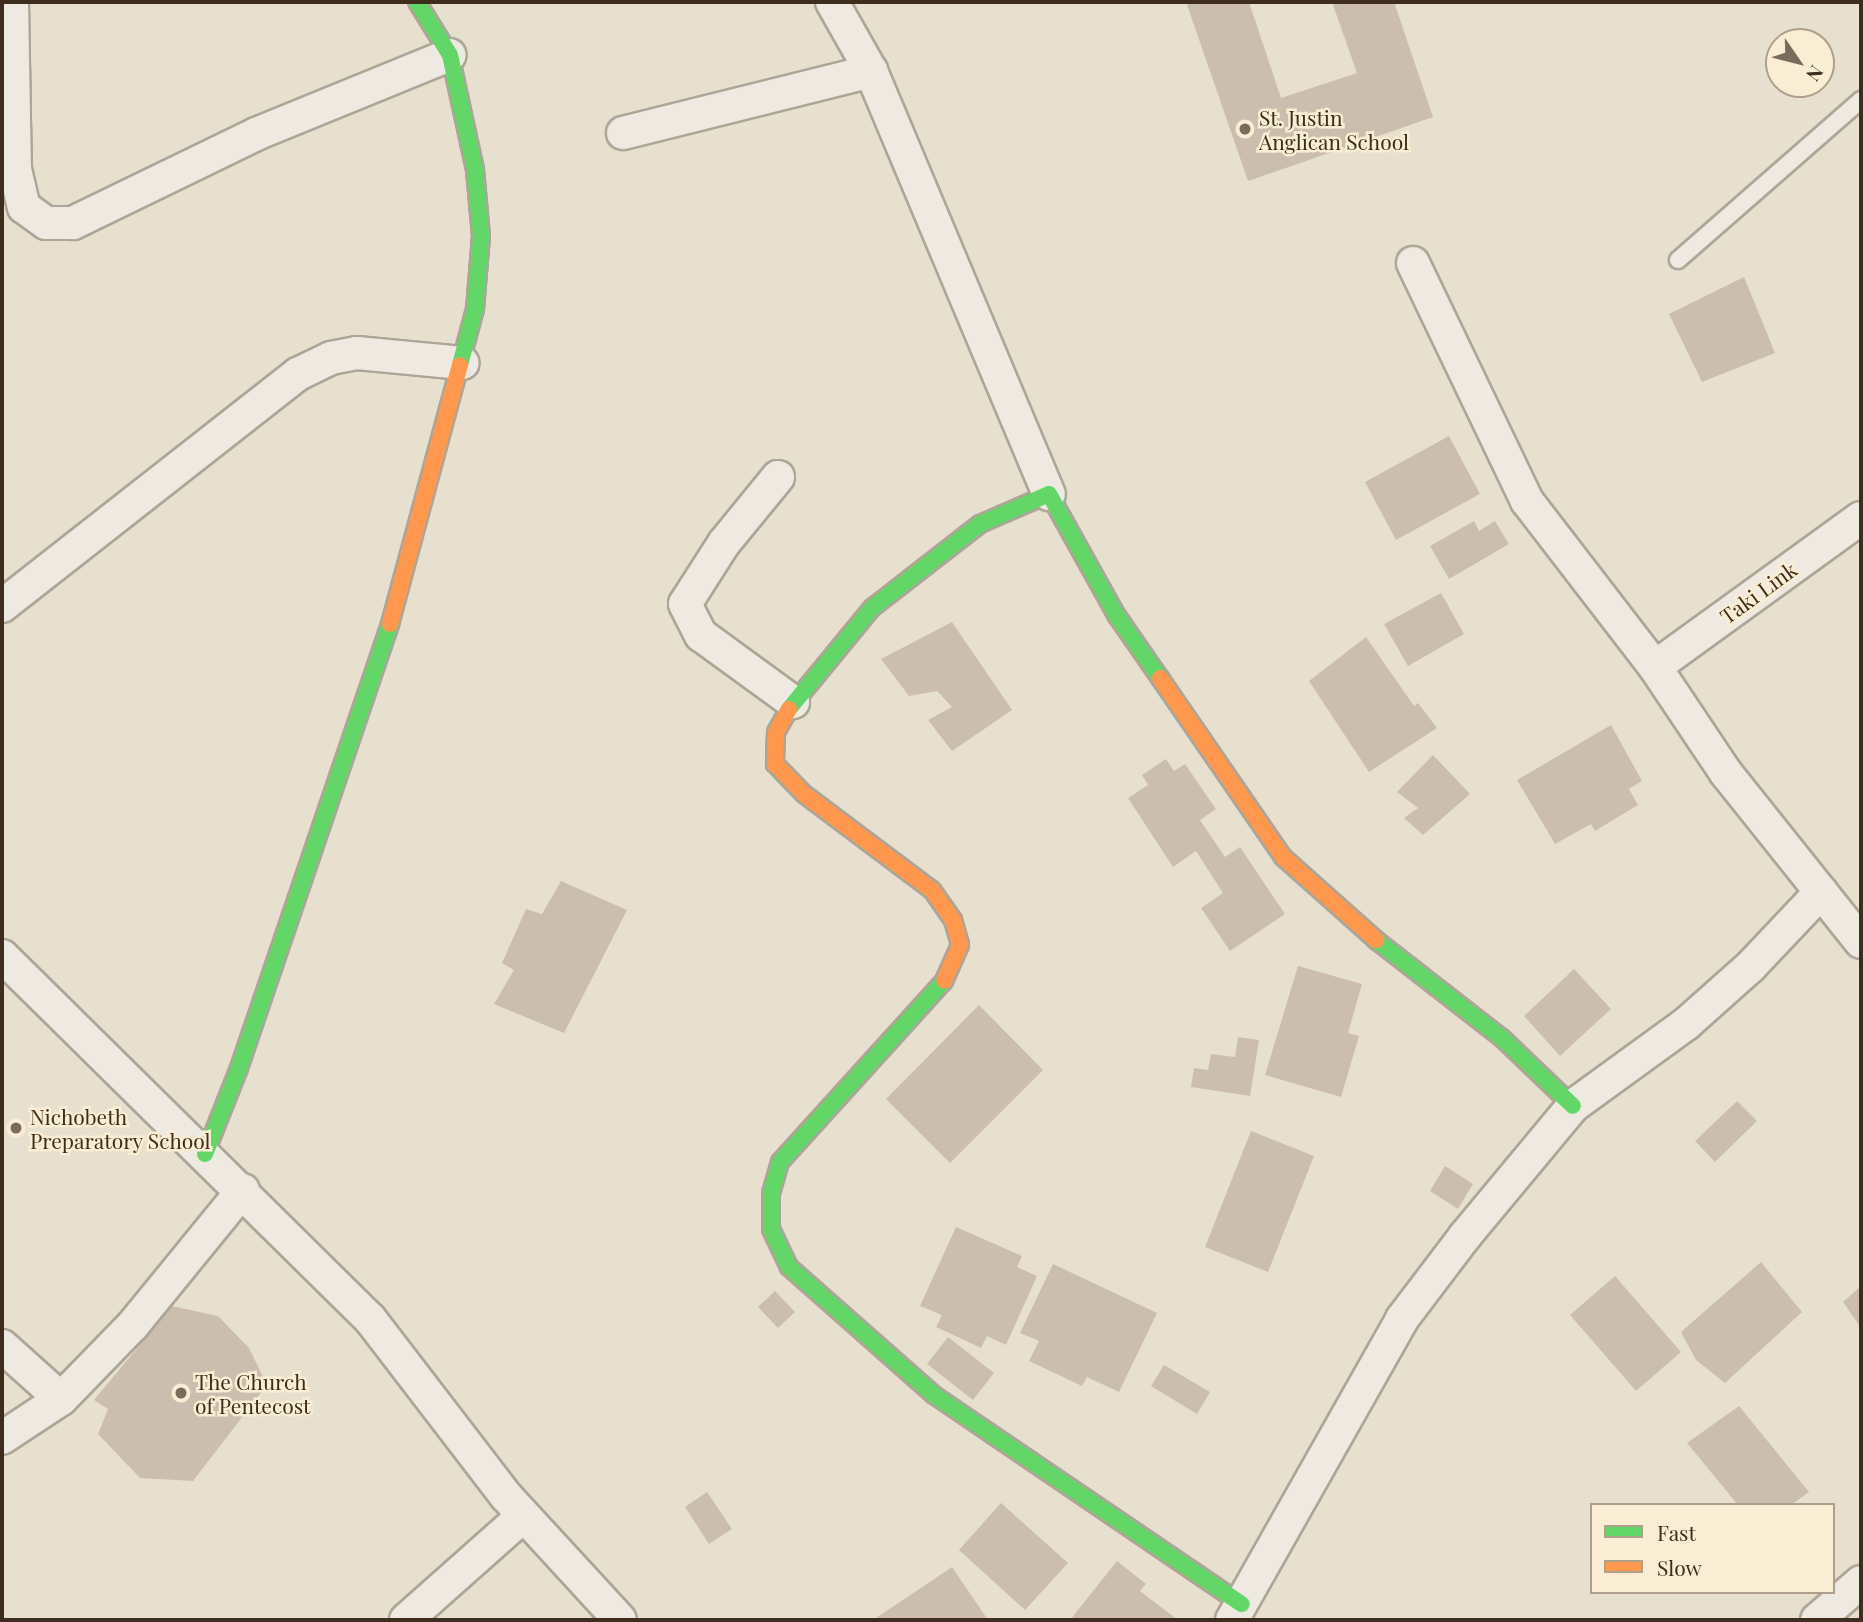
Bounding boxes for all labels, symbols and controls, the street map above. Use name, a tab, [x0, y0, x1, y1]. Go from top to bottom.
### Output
north arrow	[1765, 28, 1835, 98]
text: N	[1801, 61, 1830, 87]
place label: St. Justin Anglican School	[1259, 104, 1409, 154]
marker: St. Justin Anglican School	[1237, 121, 1253, 137]
street label: Taki Link	[1715, 556, 1801, 628]
place label: Nichobeth Preparatory School	[30, 1103, 211, 1153]
marker: Nichobeth Preparatory School	[8, 1120, 24, 1136]
place label: The Church of Pentecost	[195, 1368, 311, 1418]
marker: The Church of Pentecost	[173, 1385, 189, 1401]
legend	[1590, 1503, 1835, 1594]
text: Fast	[1657, 1518, 1696, 1546]
text: Slow	[1657, 1553, 1702, 1581]

